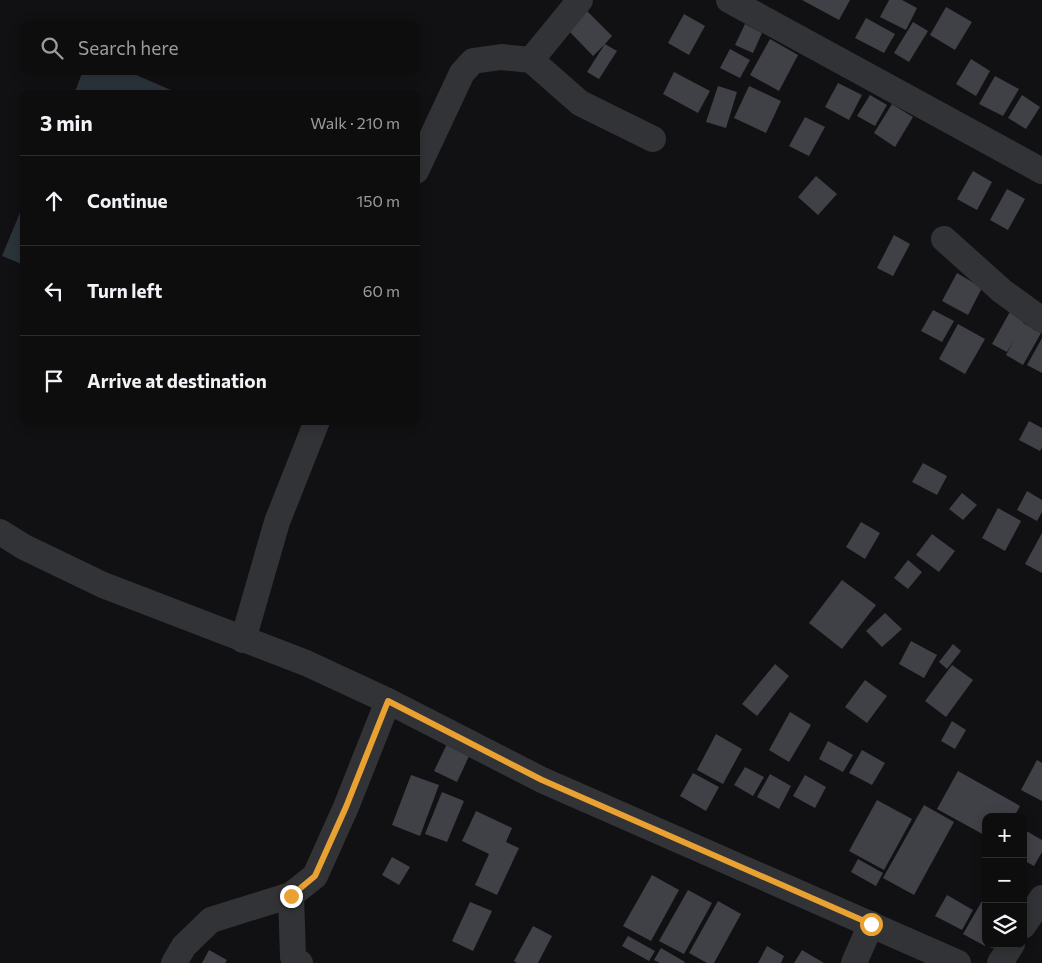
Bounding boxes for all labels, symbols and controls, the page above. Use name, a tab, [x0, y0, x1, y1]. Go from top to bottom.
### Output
search box	[20, 20, 420, 75]
icon: search	[38, 34, 66, 62]
text: Search here	[78, 36, 178, 59]
text: 3 min	[40, 110, 93, 135]
text: Walk · 210 m	[310, 113, 400, 132]
icon: ahead	[40, 187, 68, 215]
text: Continue	[87, 189, 167, 212]
text: 150 m	[357, 191, 400, 210]
icon: left	[40, 277, 68, 305]
text: Turn left	[87, 279, 162, 302]
text: 60 m	[363, 281, 400, 300]
icon: arrive	[40, 367, 68, 395]
text: Arrive at destination	[87, 369, 267, 392]
map controls	[982, 813, 1027, 948]
button: +	[982, 813, 1027, 858]
button: −	[982, 858, 1027, 903]
route end	[280, 885, 303, 908]
button: layers	[982, 903, 1027, 948]
route start	[860, 913, 883, 936]

